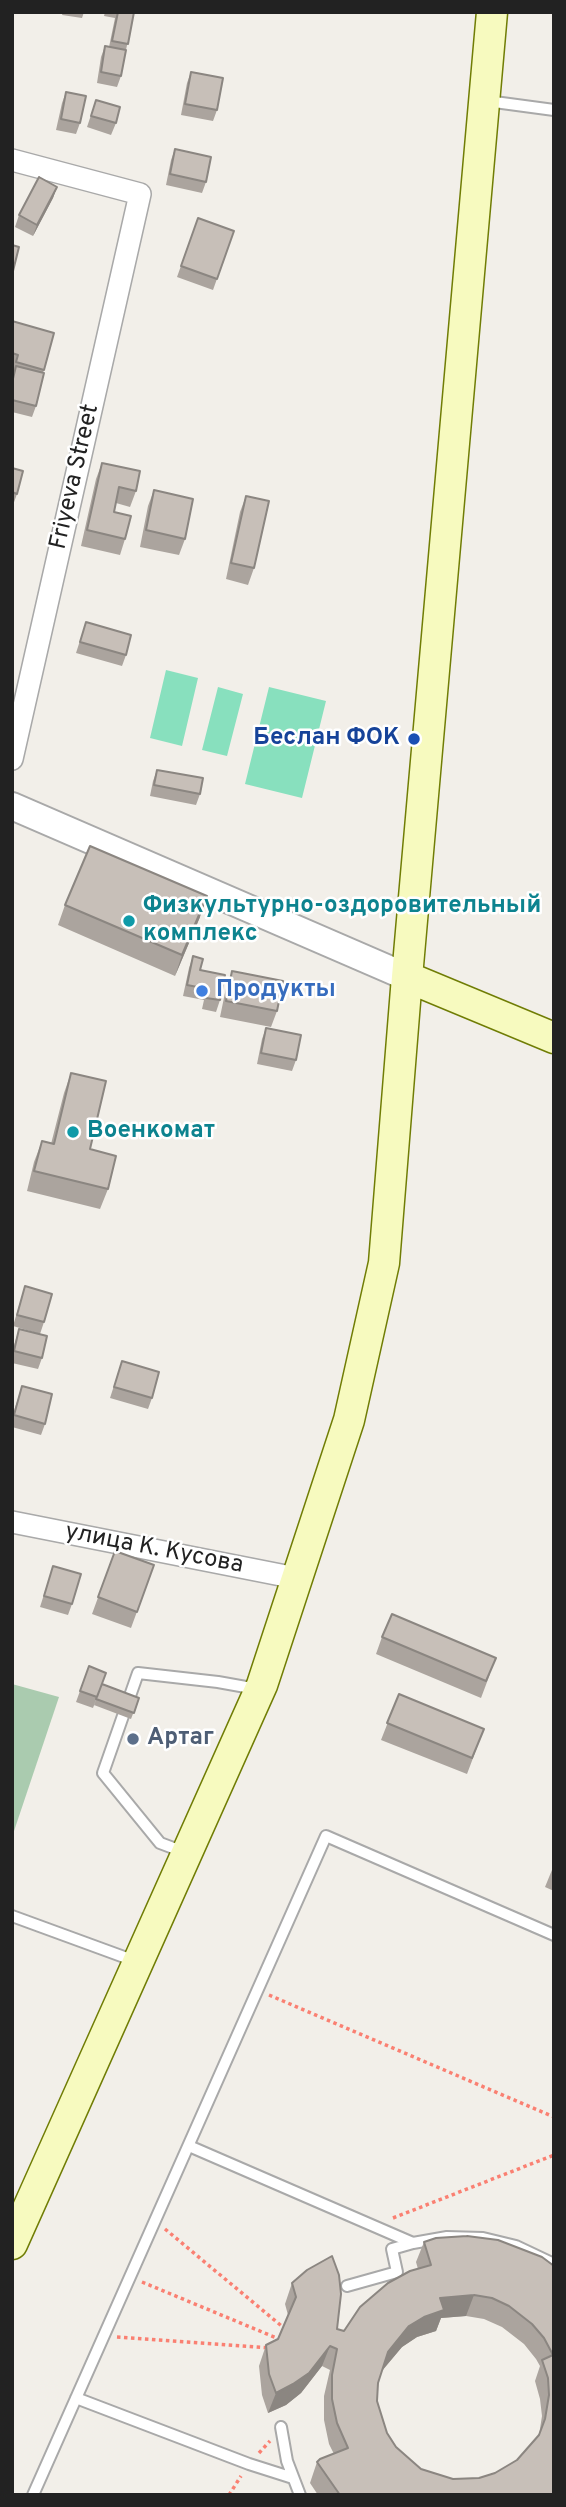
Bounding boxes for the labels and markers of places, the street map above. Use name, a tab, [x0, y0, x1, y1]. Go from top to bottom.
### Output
place label: Беслан ФОК	[253, 725, 400, 753]
marker: Беслан ФОК	[406, 731, 422, 747]
place label: Физкультурно-оздоровительный комплекс	[143, 893, 541, 949]
marker: Физкультурно-оздоровительный комплекс	[121, 913, 137, 929]
place label: Продукты	[216, 977, 336, 1005]
marker: Продукты	[194, 983, 210, 999]
place label: Военкомат	[87, 1118, 215, 1146]
marker: Военкомат	[65, 1124, 81, 1140]
place label: Артаг	[147, 1725, 214, 1753]
marker: Артаг	[125, 1731, 141, 1747]

